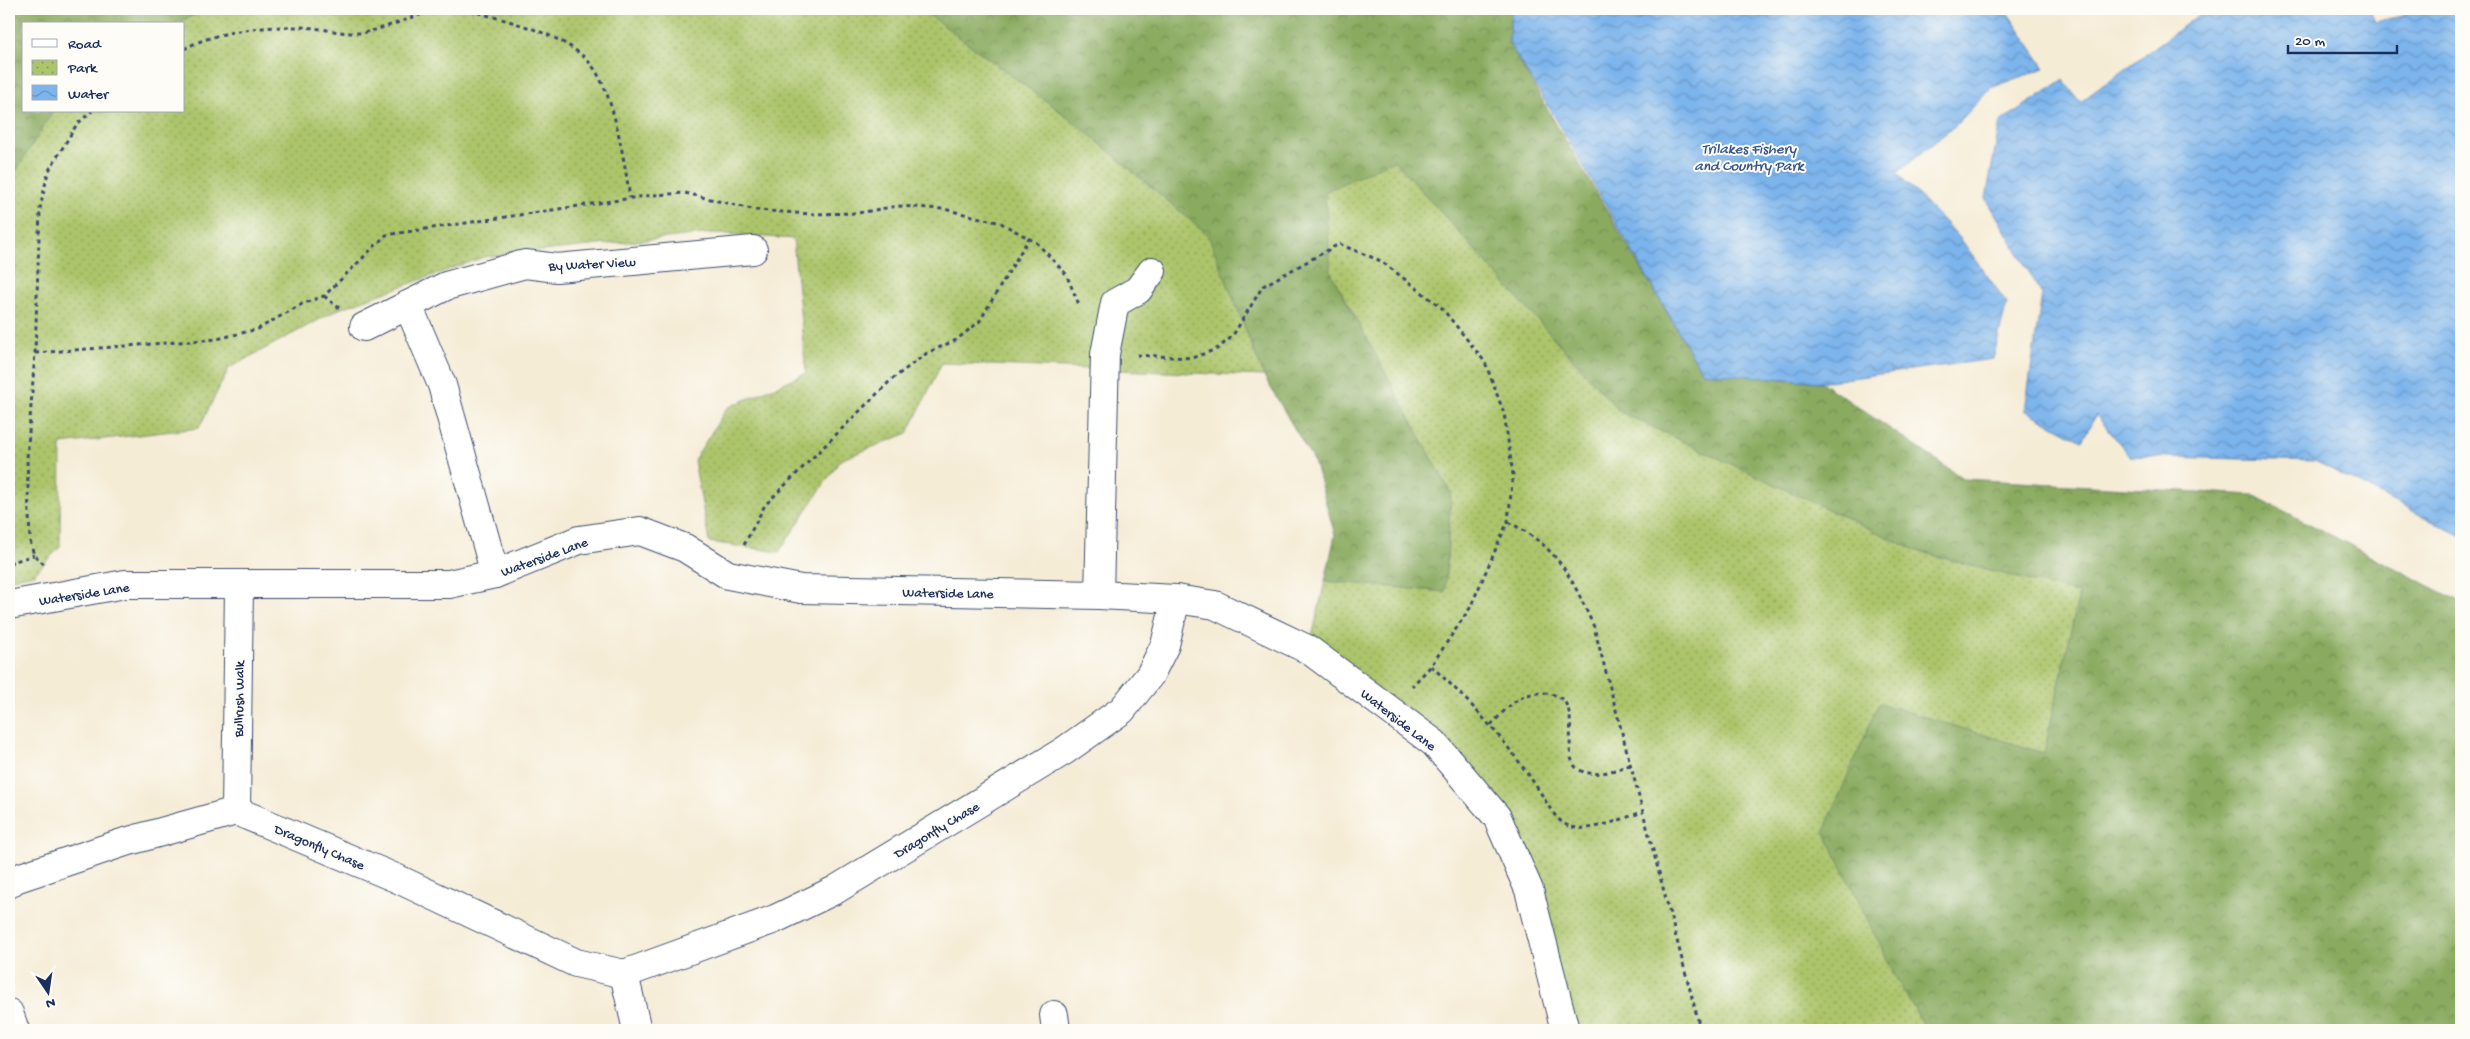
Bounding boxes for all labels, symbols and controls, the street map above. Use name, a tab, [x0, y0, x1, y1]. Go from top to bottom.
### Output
legend	[22, 22, 185, 112]
scale bar	[2288, 22, 2396, 54]
text: 20 m	[2295, 33, 2325, 51]
text: Road	[68, 36, 102, 54]
text: Park	[67, 60, 98, 78]
text: Water	[68, 86, 110, 104]
water label: Trilakes Fishery and Country Park	[1695, 141, 1805, 176]
street label: By Water View	[547, 255, 636, 276]
street label: Waterside Lane	[499, 534, 591, 582]
street label: Waterside Lane	[38, 580, 132, 611]
street label: Waterside Lane	[902, 585, 995, 604]
street label: Bullrush Walk	[231, 659, 250, 738]
street label: Waterside Lane	[1356, 686, 1439, 756]
street label: Dragonfly Chase	[891, 799, 984, 864]
street label: Dragonfly Chase	[270, 821, 367, 875]
north arrow	[22, 966, 72, 1016]
text: N	[44, 993, 57, 1012]

